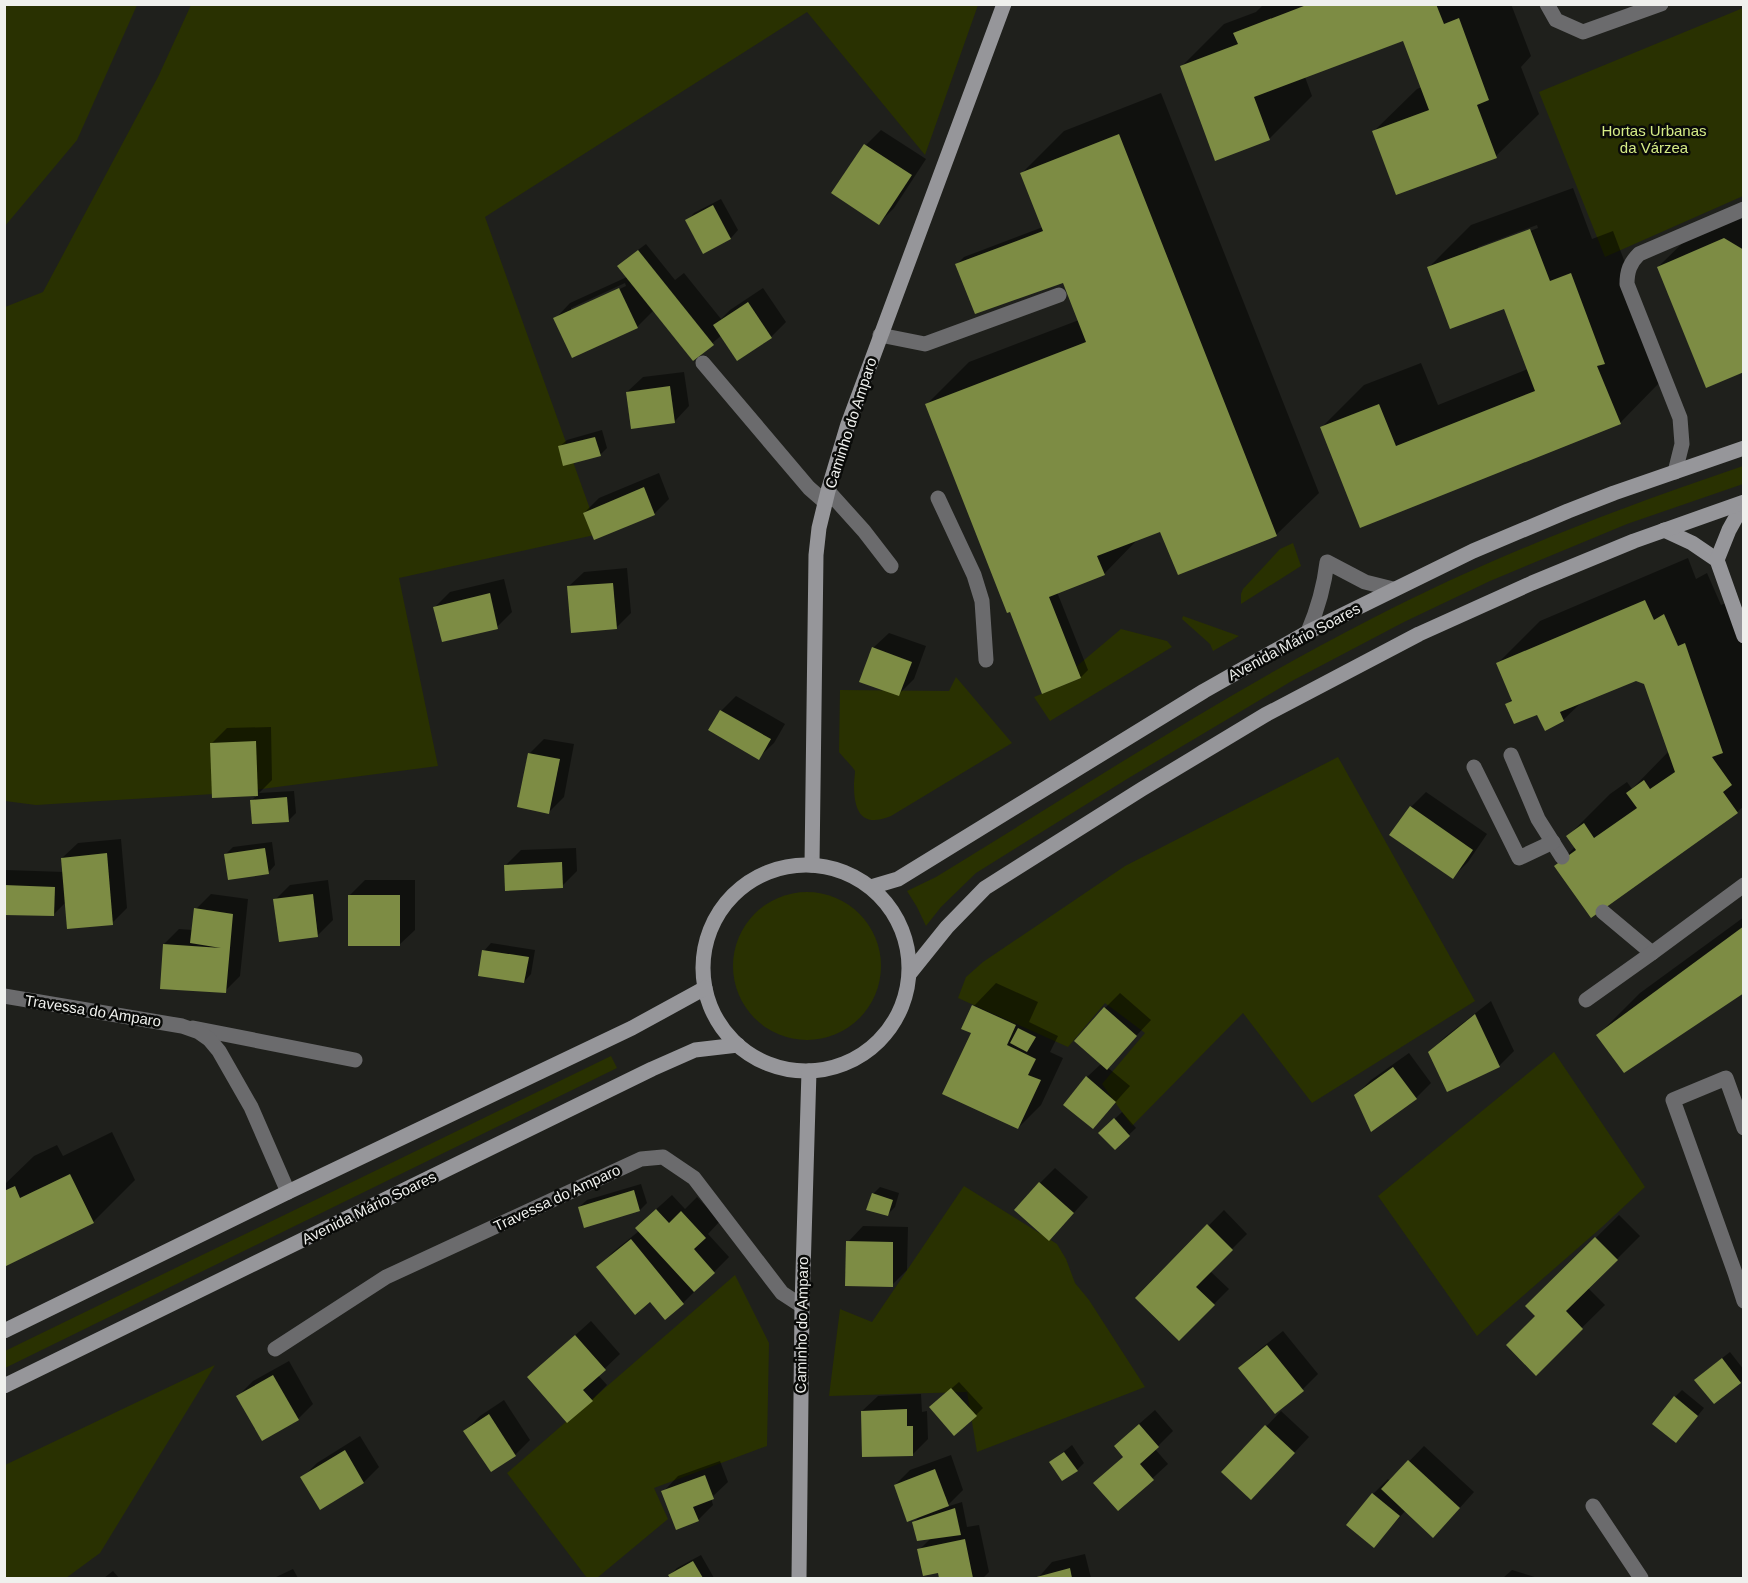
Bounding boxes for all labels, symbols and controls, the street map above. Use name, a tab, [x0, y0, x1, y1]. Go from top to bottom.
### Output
park label: Hortas Urbanas da Várzea	[1601, 122, 1707, 156]
street label: Caminho do Amparo	[821, 355, 880, 491]
street label: Avenida Mário Soares	[1225, 599, 1363, 684]
street label: Travessa do Amparo	[24, 991, 162, 1030]
street label: Travessa do Amparo	[491, 1161, 623, 1234]
street label: Avenida Mário Soares	[299, 1168, 439, 1247]
street label: Caminho do Amparo	[792, 1256, 811, 1394]

